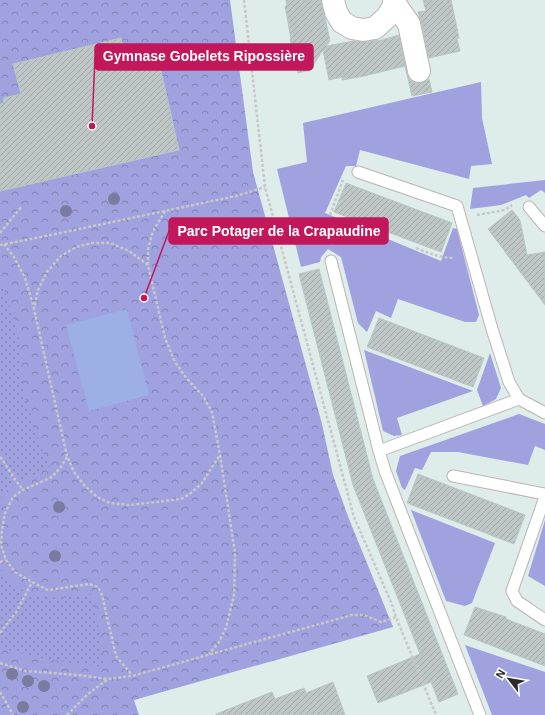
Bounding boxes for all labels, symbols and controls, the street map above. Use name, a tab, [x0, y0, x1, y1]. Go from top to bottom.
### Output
callout: Gymnase Gobelets Ripossière	[95, 44, 313, 70]
text: Gymnase Gobelets Ripossière	[103, 48, 305, 64]
callout: Parc Potager de la Crapaudine	[169, 218, 388, 244]
text: Parc Potager de la Crapaudine	[177, 223, 381, 239]
north arrow	[489, 659, 529, 699]
text: N	[493, 667, 508, 680]

